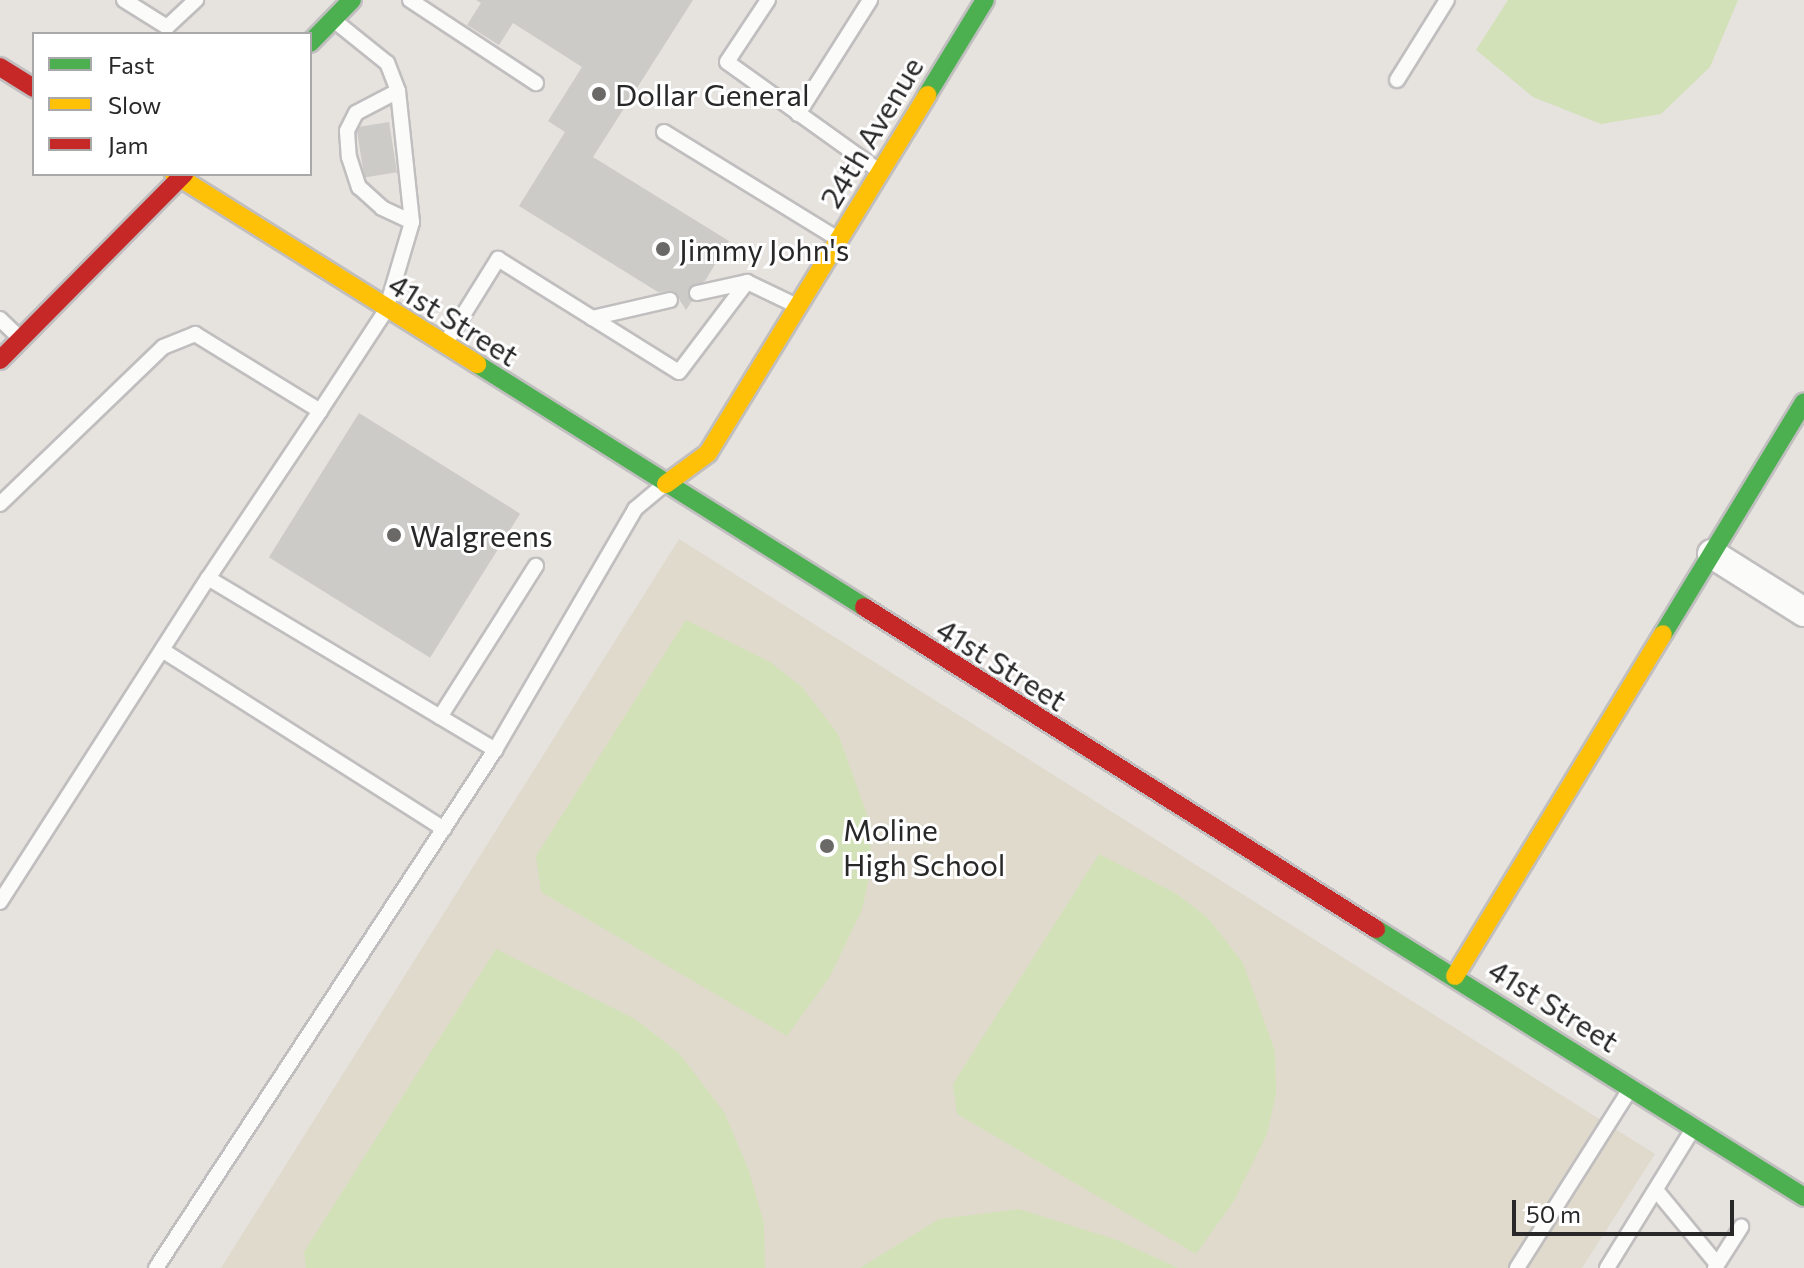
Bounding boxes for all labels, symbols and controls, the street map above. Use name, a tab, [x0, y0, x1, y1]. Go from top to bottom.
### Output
legend	[32, 32, 312, 176]
text: Fast	[108, 50, 155, 79]
street label: 24th Avenue	[812, 50, 930, 214]
place label: Dollar General	[615, 76, 810, 112]
marker: Dollar General	[590, 85, 608, 103]
text: Slow	[108, 90, 161, 119]
text: Jam	[108, 130, 148, 159]
place label: Jimmy John's	[679, 231, 849, 267]
marker: Jimmy John's	[654, 240, 672, 258]
street label: 41st Street	[382, 265, 526, 373]
place label: Walgreens	[410, 517, 553, 553]
marker: Walgreens	[385, 526, 403, 544]
street label: 41st Street	[930, 610, 1074, 718]
place label: Moline High School	[843, 811, 1005, 882]
marker: Moline High School	[818, 837, 836, 855]
street label: 41st Street	[1482, 951, 1626, 1059]
scale bar	[1516, 1184, 1738, 1234]
text: 50 m	[1526, 1199, 1581, 1228]

